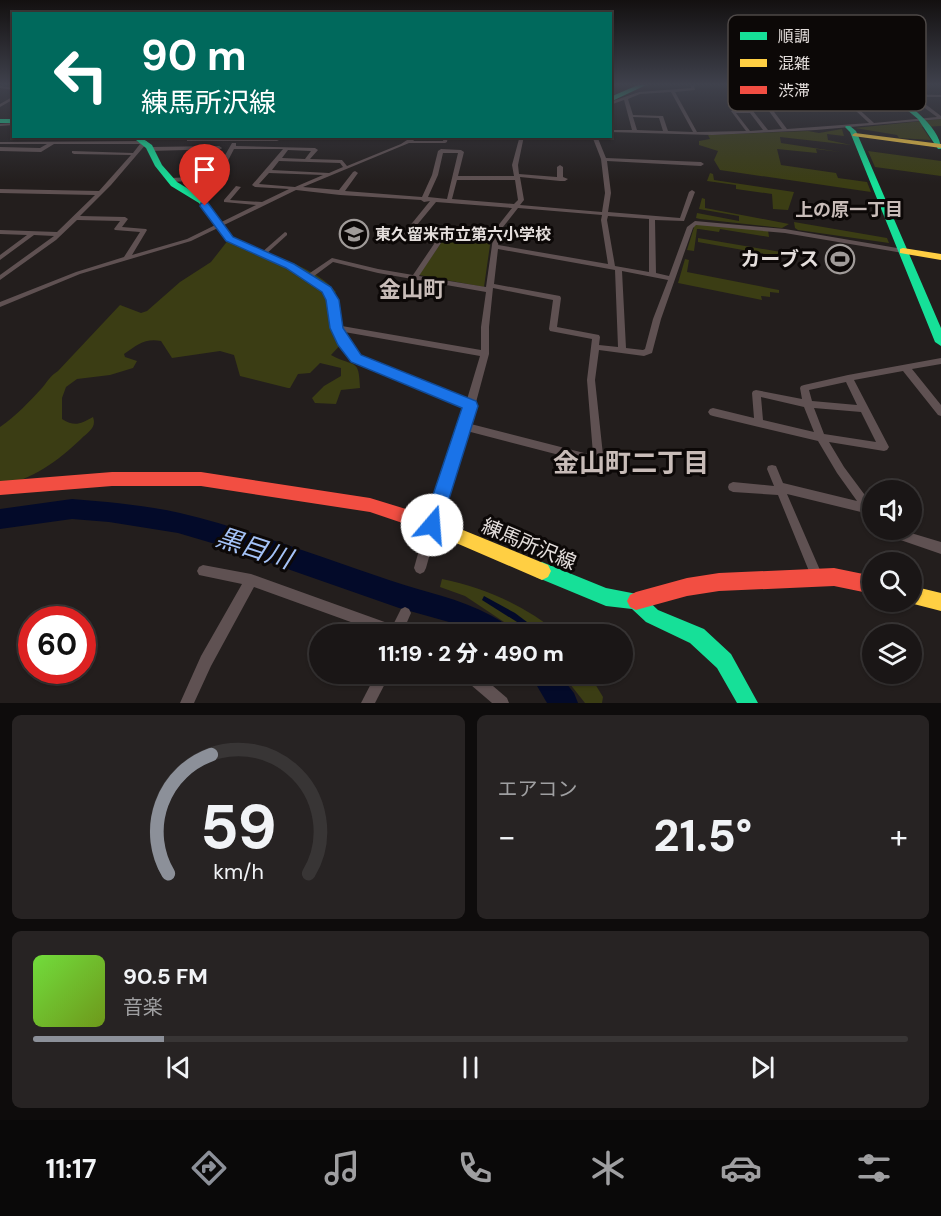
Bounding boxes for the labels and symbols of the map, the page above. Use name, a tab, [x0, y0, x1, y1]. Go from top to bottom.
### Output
legend	[728, 15, 926, 111]
text: 順調	[778, 26, 810, 47]
text: 混雑	[778, 53, 810, 74]
text: 渋滞	[778, 80, 810, 101]
pin	[179, 144, 230, 206]
district label: 上の原一丁目	[795, 198, 903, 222]
school or university icon: 東久留米市立第六小学校	[338, 218, 370, 250]
place label: 東久留米市立第六小学校	[375, 224, 551, 245]
sports icon: カーブス	[824, 243, 856, 275]
place label: カーブス	[740, 246, 819, 272]
district label: 金山町	[379, 275, 445, 304]
district label: 金山町二丁目	[553, 446, 709, 480]
position arrow	[400, 493, 464, 557]
street label: 練馬所沢線	[478, 512, 580, 576]
water label: 黒目川	[212, 520, 299, 577]
speed limit sign: 60	[18, 606, 96, 684]

